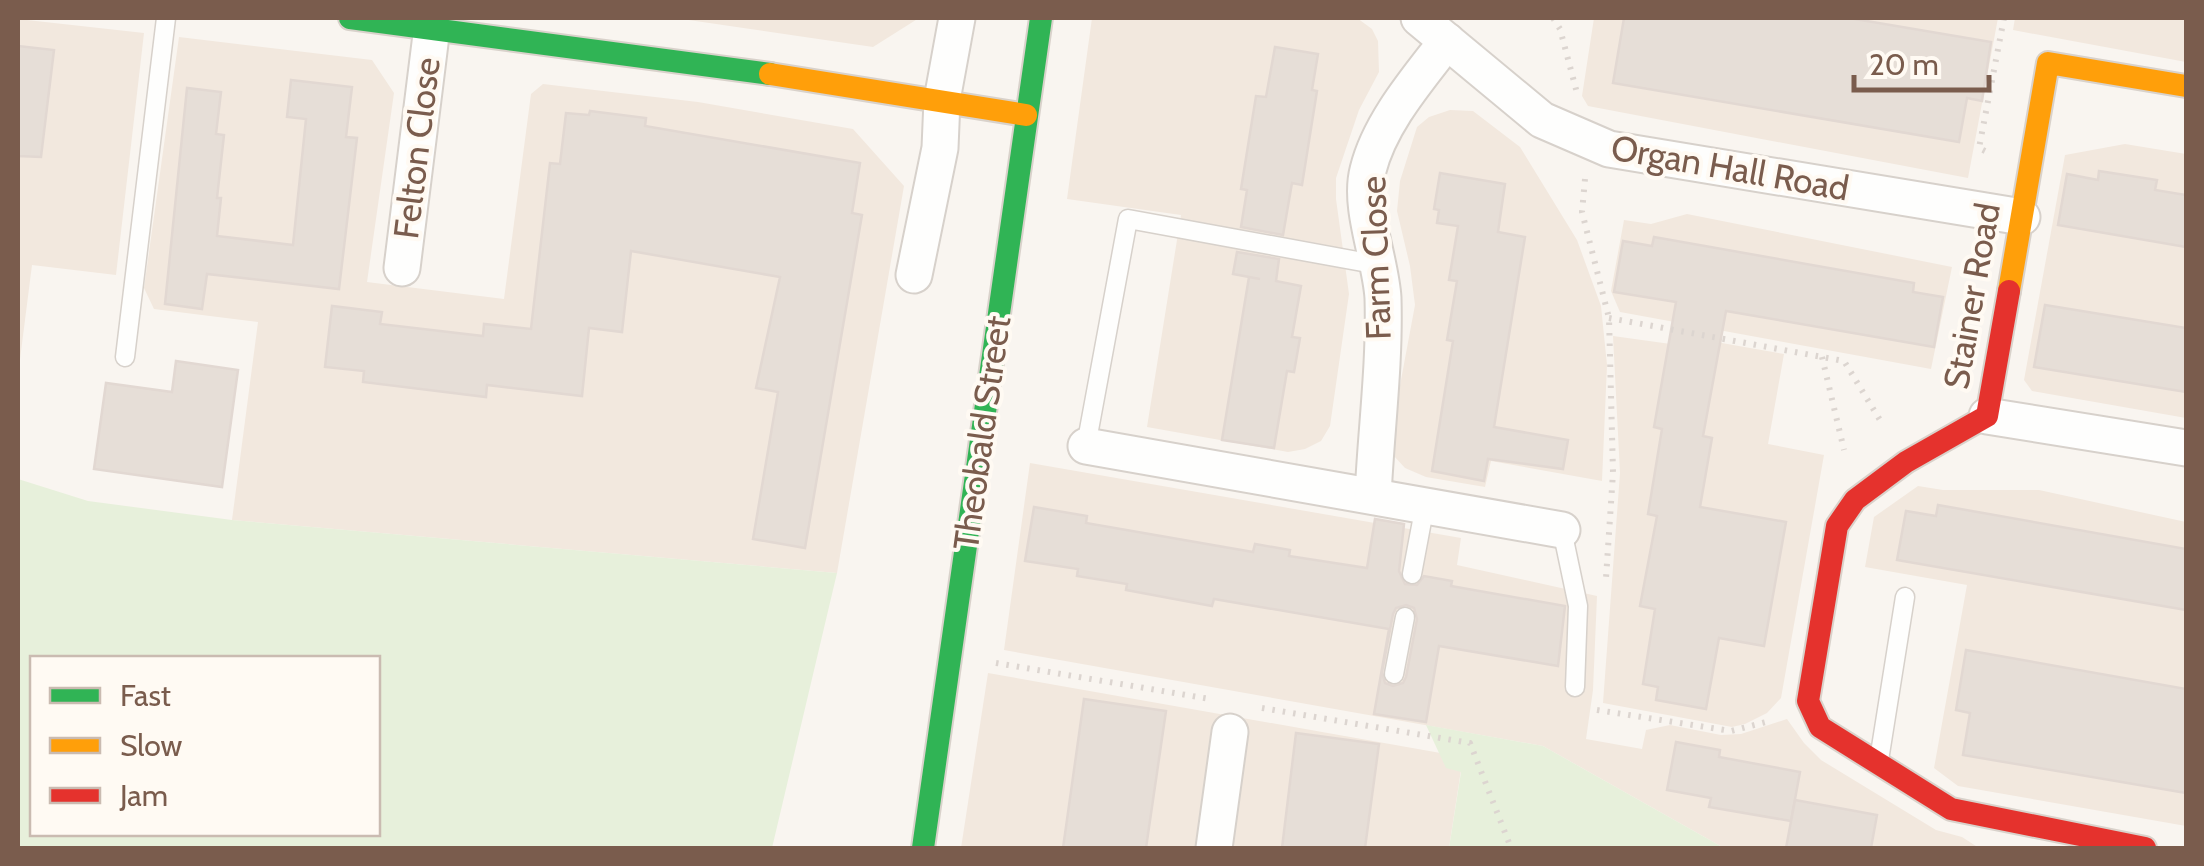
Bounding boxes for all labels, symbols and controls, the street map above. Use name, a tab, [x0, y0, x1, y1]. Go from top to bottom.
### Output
scale bar	[1854, 30, 1989, 92]
text: 20 m	[1869, 46, 1939, 83]
street label: Felton Close	[384, 55, 449, 241]
street label: Organ Hall Road	[1608, 125, 1852, 210]
street label: Farm Close	[1351, 175, 1400, 341]
street label: Stainer Road	[1934, 199, 2009, 392]
street label: Theobald Street	[944, 313, 1019, 553]
legend	[30, 656, 380, 836]
text: Fast	[120, 677, 171, 714]
text: Slow	[120, 727, 183, 764]
text: Jam	[119, 777, 168, 814]

